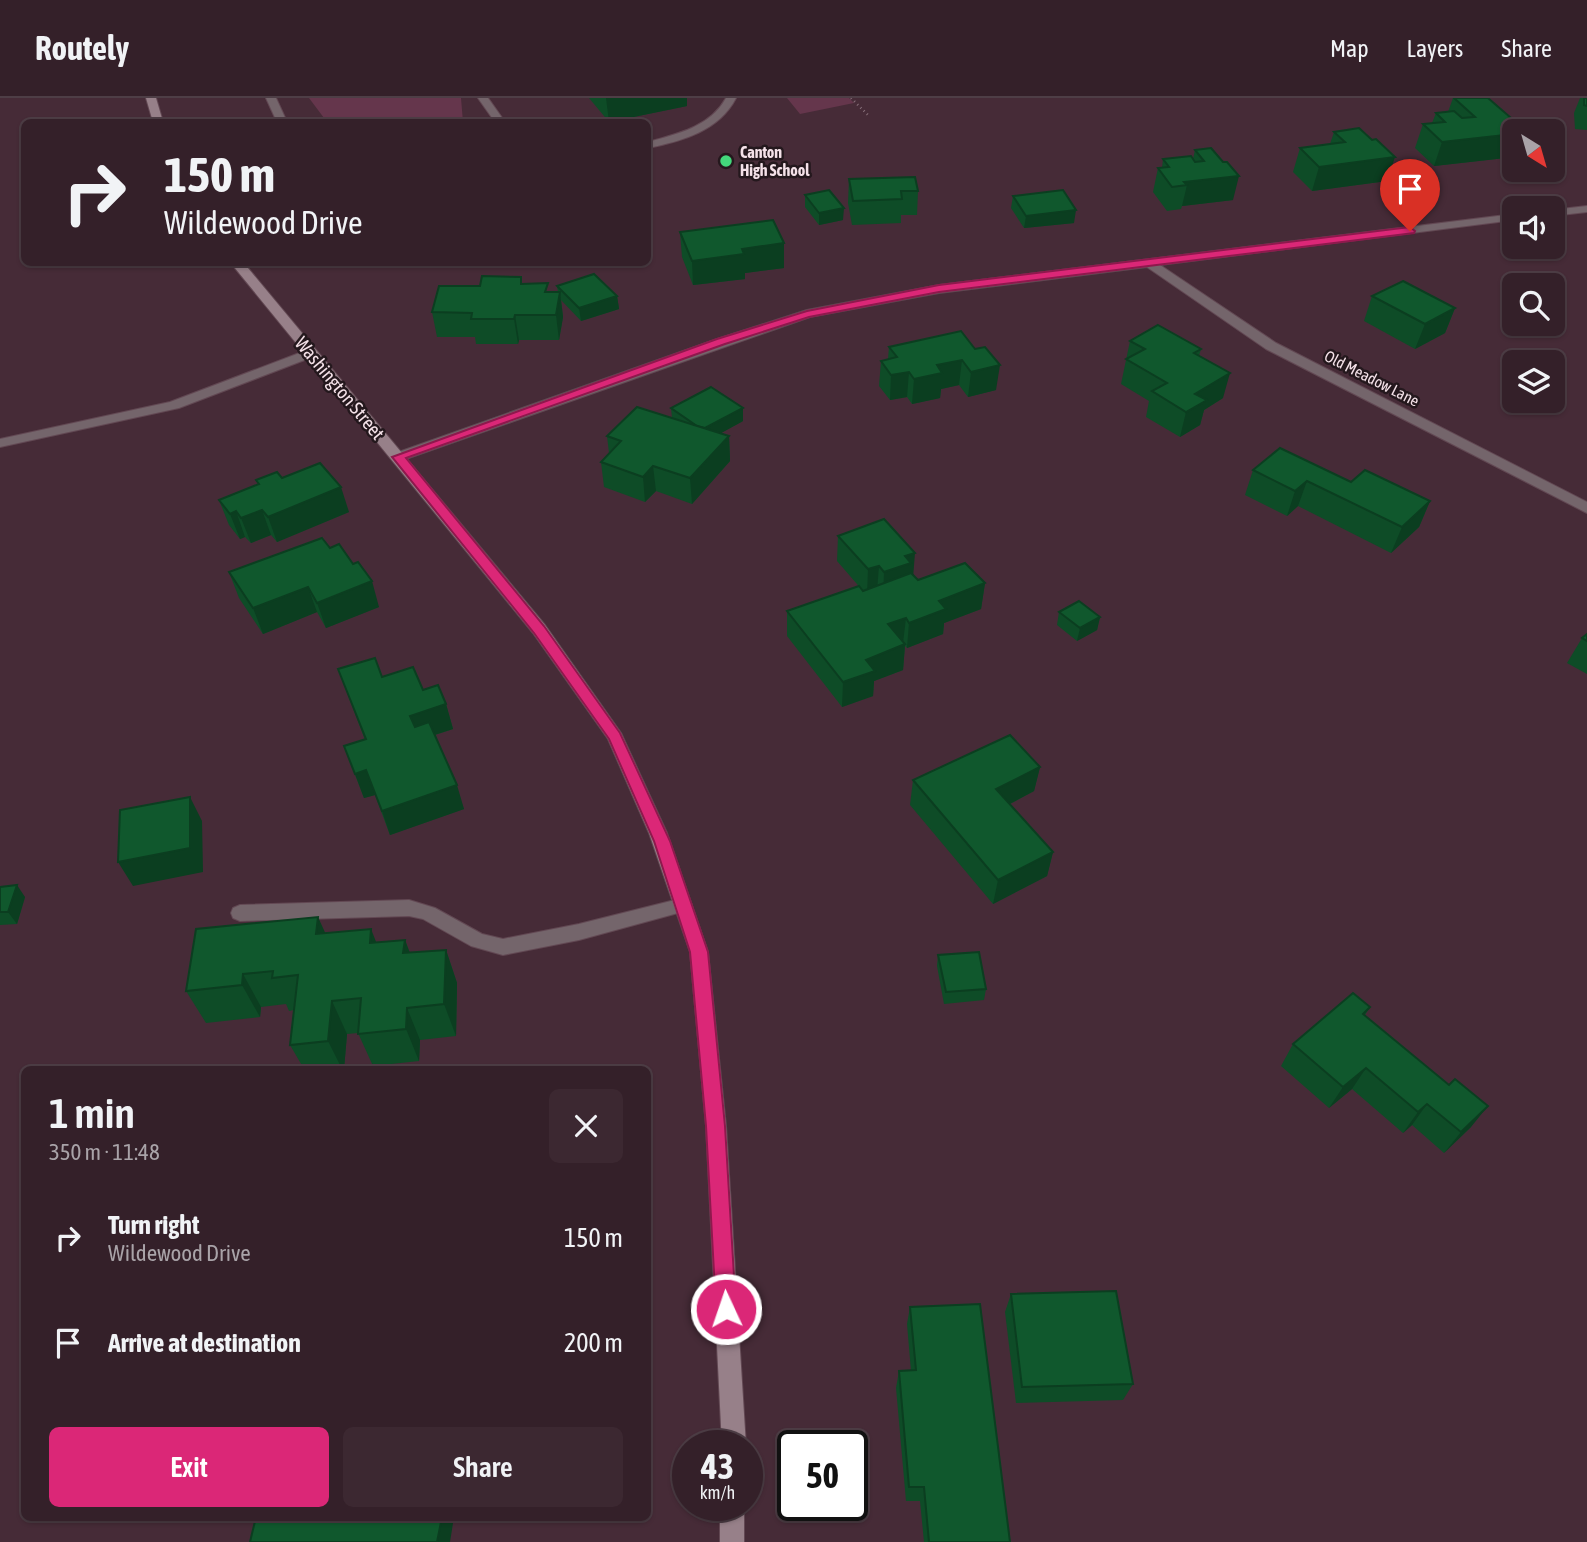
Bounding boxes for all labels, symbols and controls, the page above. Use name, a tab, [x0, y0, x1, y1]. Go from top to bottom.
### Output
text: Routely	[35, 29, 129, 67]
text: Map	[1330, 35, 1369, 62]
text: Layers	[1407, 35, 1463, 62]
text: Share	[1501, 35, 1552, 62]
north arrow	[1502, 119, 1564, 182]
map controls	[1502, 119, 1565, 413]
place label: Canton High School	[740, 143, 810, 179]
text: 150 m	[164, 146, 275, 202]
icon: right	[49, 147, 140, 238]
marker: Canton High School	[718, 153, 734, 169]
pin	[1380, 159, 1440, 231]
icon: arrive	[1391, 170, 1429, 208]
button: sound	[1502, 196, 1565, 259]
text: Wildewood Drive	[164, 204, 363, 241]
button: search	[1502, 273, 1565, 336]
street label: Washington Street	[291, 332, 389, 444]
street label: Old Meadow Lane	[1322, 346, 1422, 410]
button: layers	[1502, 350, 1565, 413]
text: 1 min	[49, 1089, 135, 1137]
button: close	[549, 1089, 623, 1163]
text: 350 m · 11:48	[49, 1139, 160, 1165]
text: Turn right	[108, 1210, 199, 1240]
icon: right	[49, 1219, 87, 1257]
text: 150 m	[564, 1223, 623, 1253]
text: Wildewood Drive	[108, 1240, 251, 1266]
position arrow	[689, 1272, 763, 1346]
icon: arrive	[49, 1324, 87, 1362]
text: Arrive at destination	[108, 1328, 301, 1358]
text: 200 m	[564, 1328, 623, 1358]
button: Exit	[49, 1427, 329, 1507]
button: Share	[343, 1427, 623, 1507]
speed limit sign: 50	[777, 1430, 868, 1521]
text: 43	[701, 1446, 734, 1486]
text: km/h	[700, 1482, 735, 1503]

